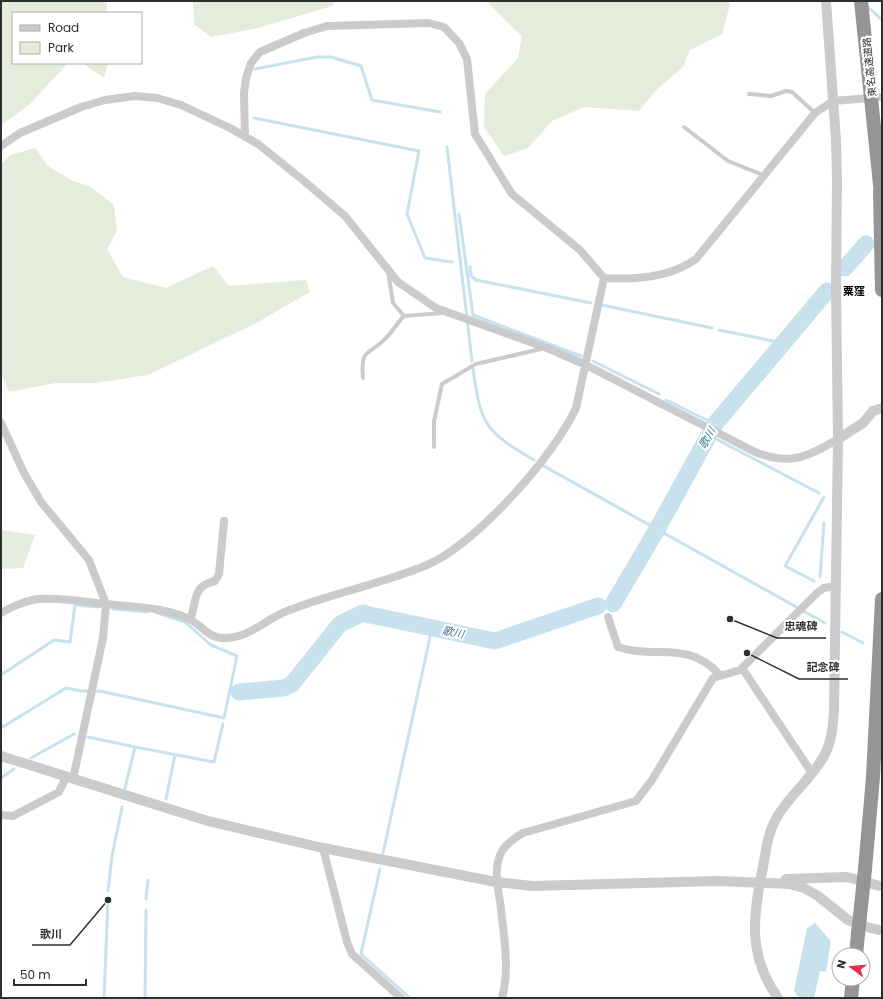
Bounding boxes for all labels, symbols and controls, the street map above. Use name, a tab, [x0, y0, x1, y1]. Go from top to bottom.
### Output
legend	[12, 12, 142, 64]
text: Road	[48, 19, 79, 36]
street label: 東名高速道路	[859, 36, 880, 98]
text: Park	[48, 39, 75, 56]
district label: 粟窪	[843, 283, 865, 299]
water label: 歌川	[695, 424, 720, 452]
callout: 忠魂碑	[777, 615, 826, 638]
text: 忠魂碑	[785, 618, 818, 634]
water label: 歌川	[441, 622, 466, 642]
callout: 記念碑	[799, 656, 848, 679]
text: 記念碑	[807, 659, 840, 675]
callout: 歌川	[32, 922, 70, 945]
text: 歌川	[40, 926, 62, 942]
north arrow	[831, 947, 871, 987]
text: N	[833, 958, 850, 970]
scale bar	[14, 961, 86, 987]
text: 50 m	[20, 966, 51, 983]

